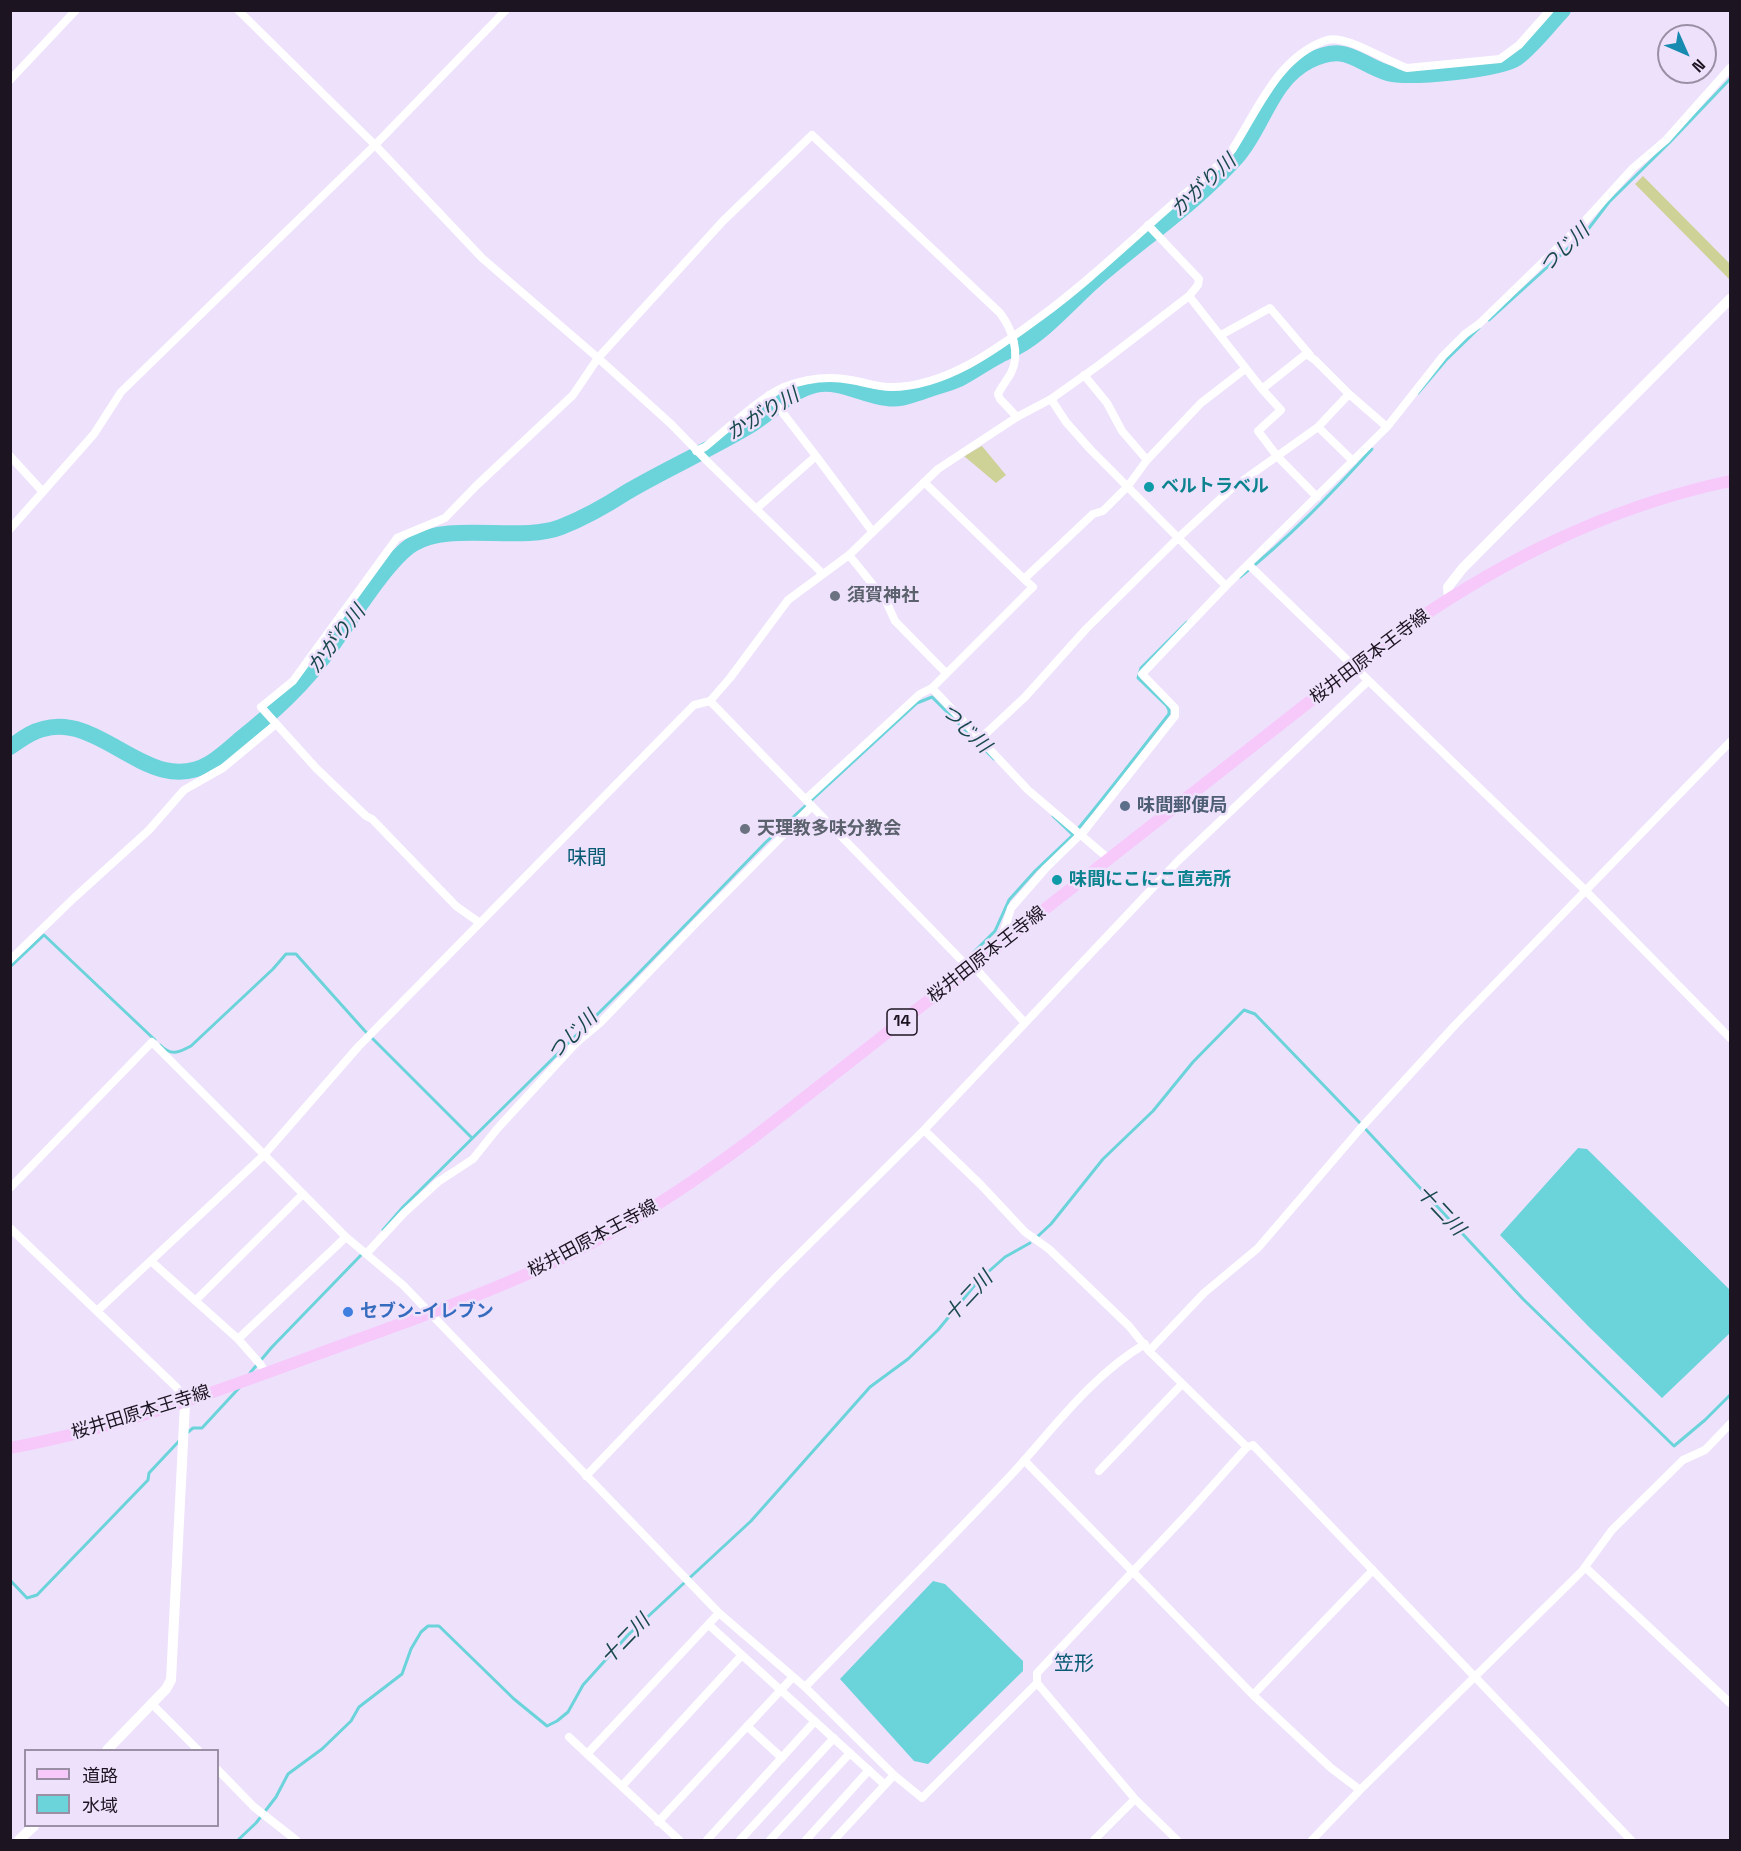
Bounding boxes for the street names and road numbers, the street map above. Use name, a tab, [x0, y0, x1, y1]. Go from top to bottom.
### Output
street label: 桜井田原本王寺線	[1306, 605, 1434, 709]
street label: 桜井田原本王寺線	[924, 902, 1050, 1008]
road number: 14	[887, 1009, 917, 1035]
street label: 桜井田原本王寺線	[524, 1196, 662, 1282]
street label: 桜井田原本王寺線	[69, 1382, 213, 1444]

